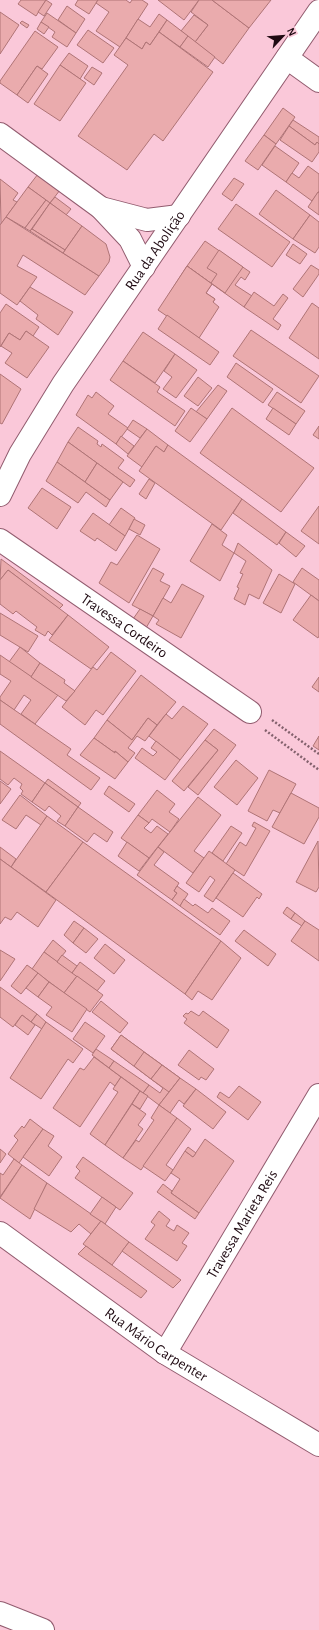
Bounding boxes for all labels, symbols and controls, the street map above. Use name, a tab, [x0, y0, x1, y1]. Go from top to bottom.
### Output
north arrow	[263, 16, 303, 56]
text: N	[285, 26, 298, 38]
street label: Rua da Abolição	[122, 208, 187, 293]
street label: Travessa Cordeiro	[78, 591, 171, 661]
street label: Travessa Marieta Reis	[204, 1167, 280, 1281]
street label: Rua Mário Carpenter	[102, 1305, 210, 1384]

